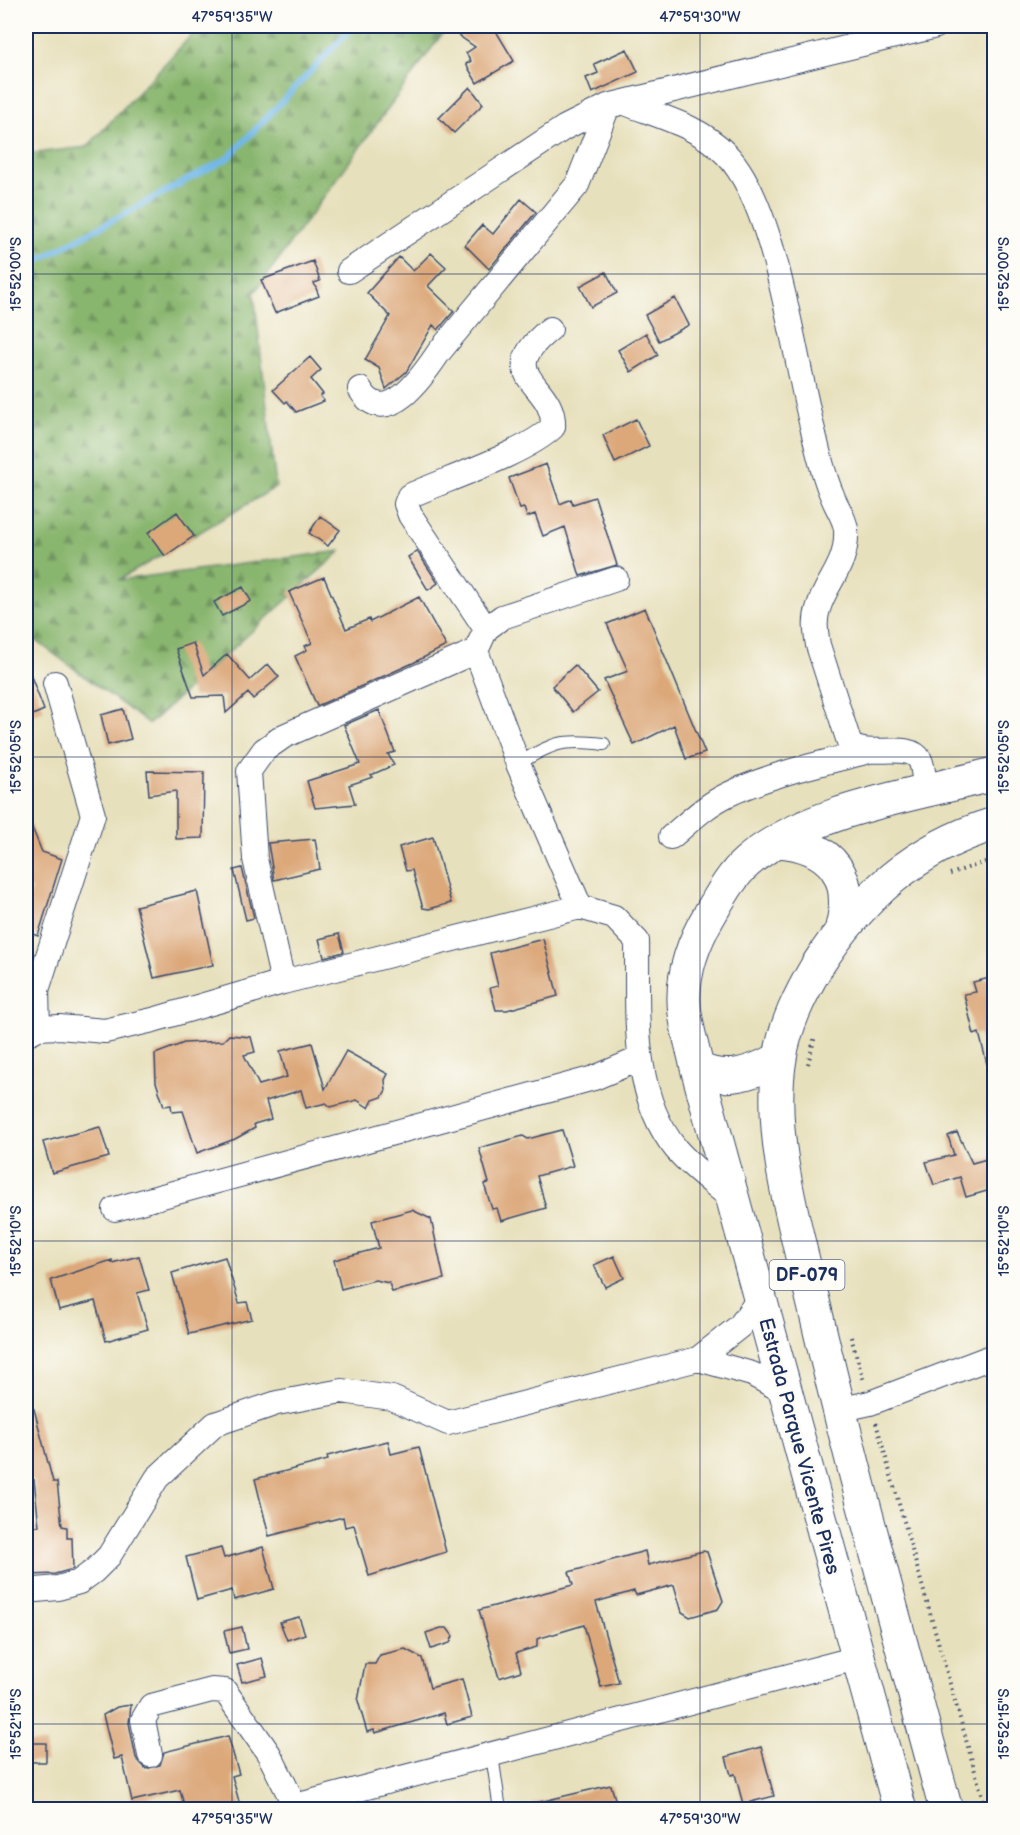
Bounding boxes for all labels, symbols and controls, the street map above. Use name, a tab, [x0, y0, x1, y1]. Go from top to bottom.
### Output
text: 47°59'35"W	[191, 8, 273, 27]
text: 47°59'30"W	[659, 8, 741, 27]
text: 15°52'00"S	[7, 237, 26, 311]
text: 15°52'00"S	[995, 237, 1014, 311]
text: 15°52'05"S	[7, 720, 26, 794]
text: 15°52'05"S	[995, 720, 1014, 794]
text: 15°52'10"S	[7, 1205, 26, 1277]
text: 15°52'10"S	[995, 1205, 1014, 1277]
road number: DF-079	[770, 1260, 844, 1290]
street label: Estrada Parque Vicente Pires	[753, 1315, 845, 1577]
text: 15°52'15"S	[7, 1689, 26, 1760]
text: 15°52'15"S	[995, 1689, 1014, 1760]
text: 47°59'35"W	[191, 1810, 273, 1829]
text: 47°59'30"W	[659, 1810, 741, 1829]

